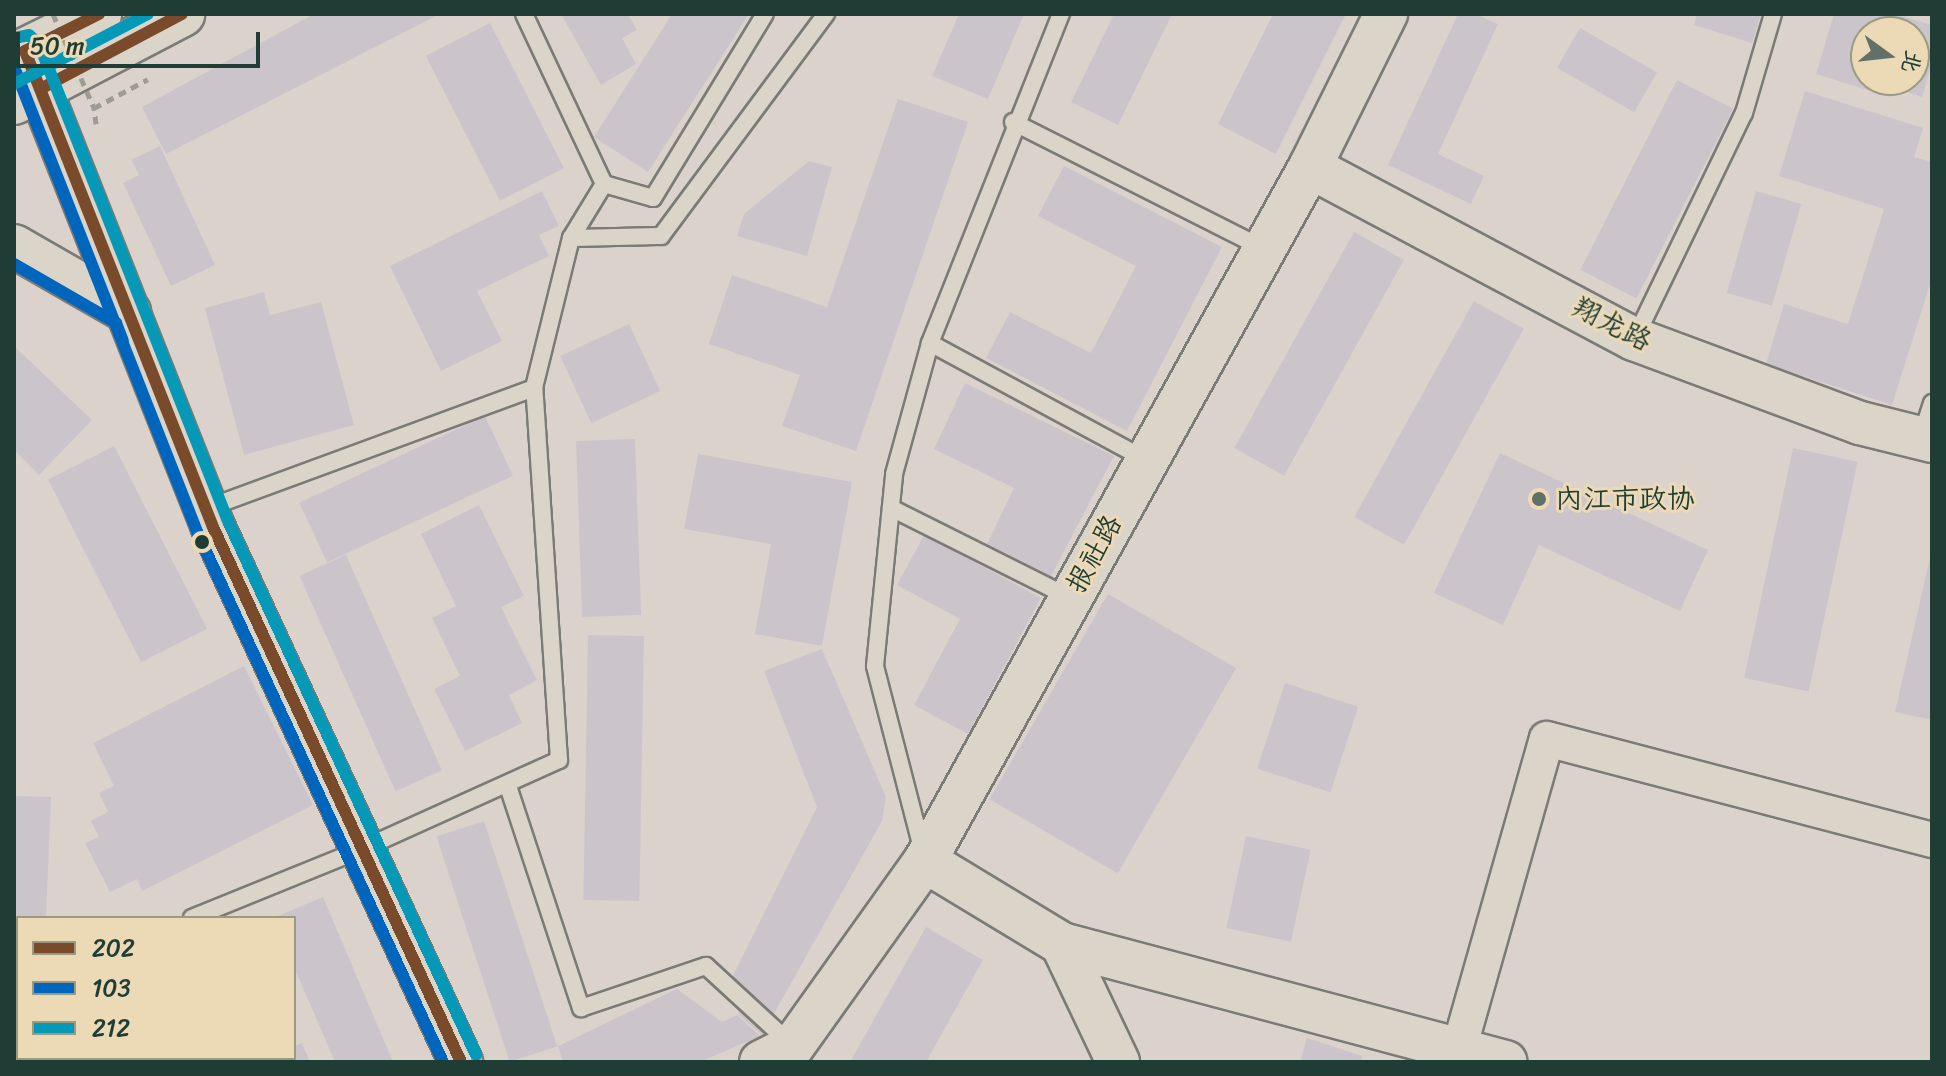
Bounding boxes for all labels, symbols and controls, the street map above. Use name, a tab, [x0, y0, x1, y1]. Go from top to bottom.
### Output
scale bar	[20, 16, 264, 66]
north arrow	[1850, 16, 1930, 96]
text: 50 m	[30, 25, 85, 67]
text: 北	[1890, 46, 1933, 77]
street label: 翔龙路	[1567, 290, 1657, 358]
place label: 内江市政协	[1555, 482, 1695, 516]
marker: 内江市政协	[1530, 490, 1548, 508]
street label: 报社路	[1059, 509, 1129, 599]
unlabelled marker	[194, 534, 210, 550]
legend	[16, 916, 296, 1060]
text: 202	[92, 927, 135, 969]
text: 103	[92, 967, 131, 1009]
text: 212	[92, 1007, 130, 1049]

